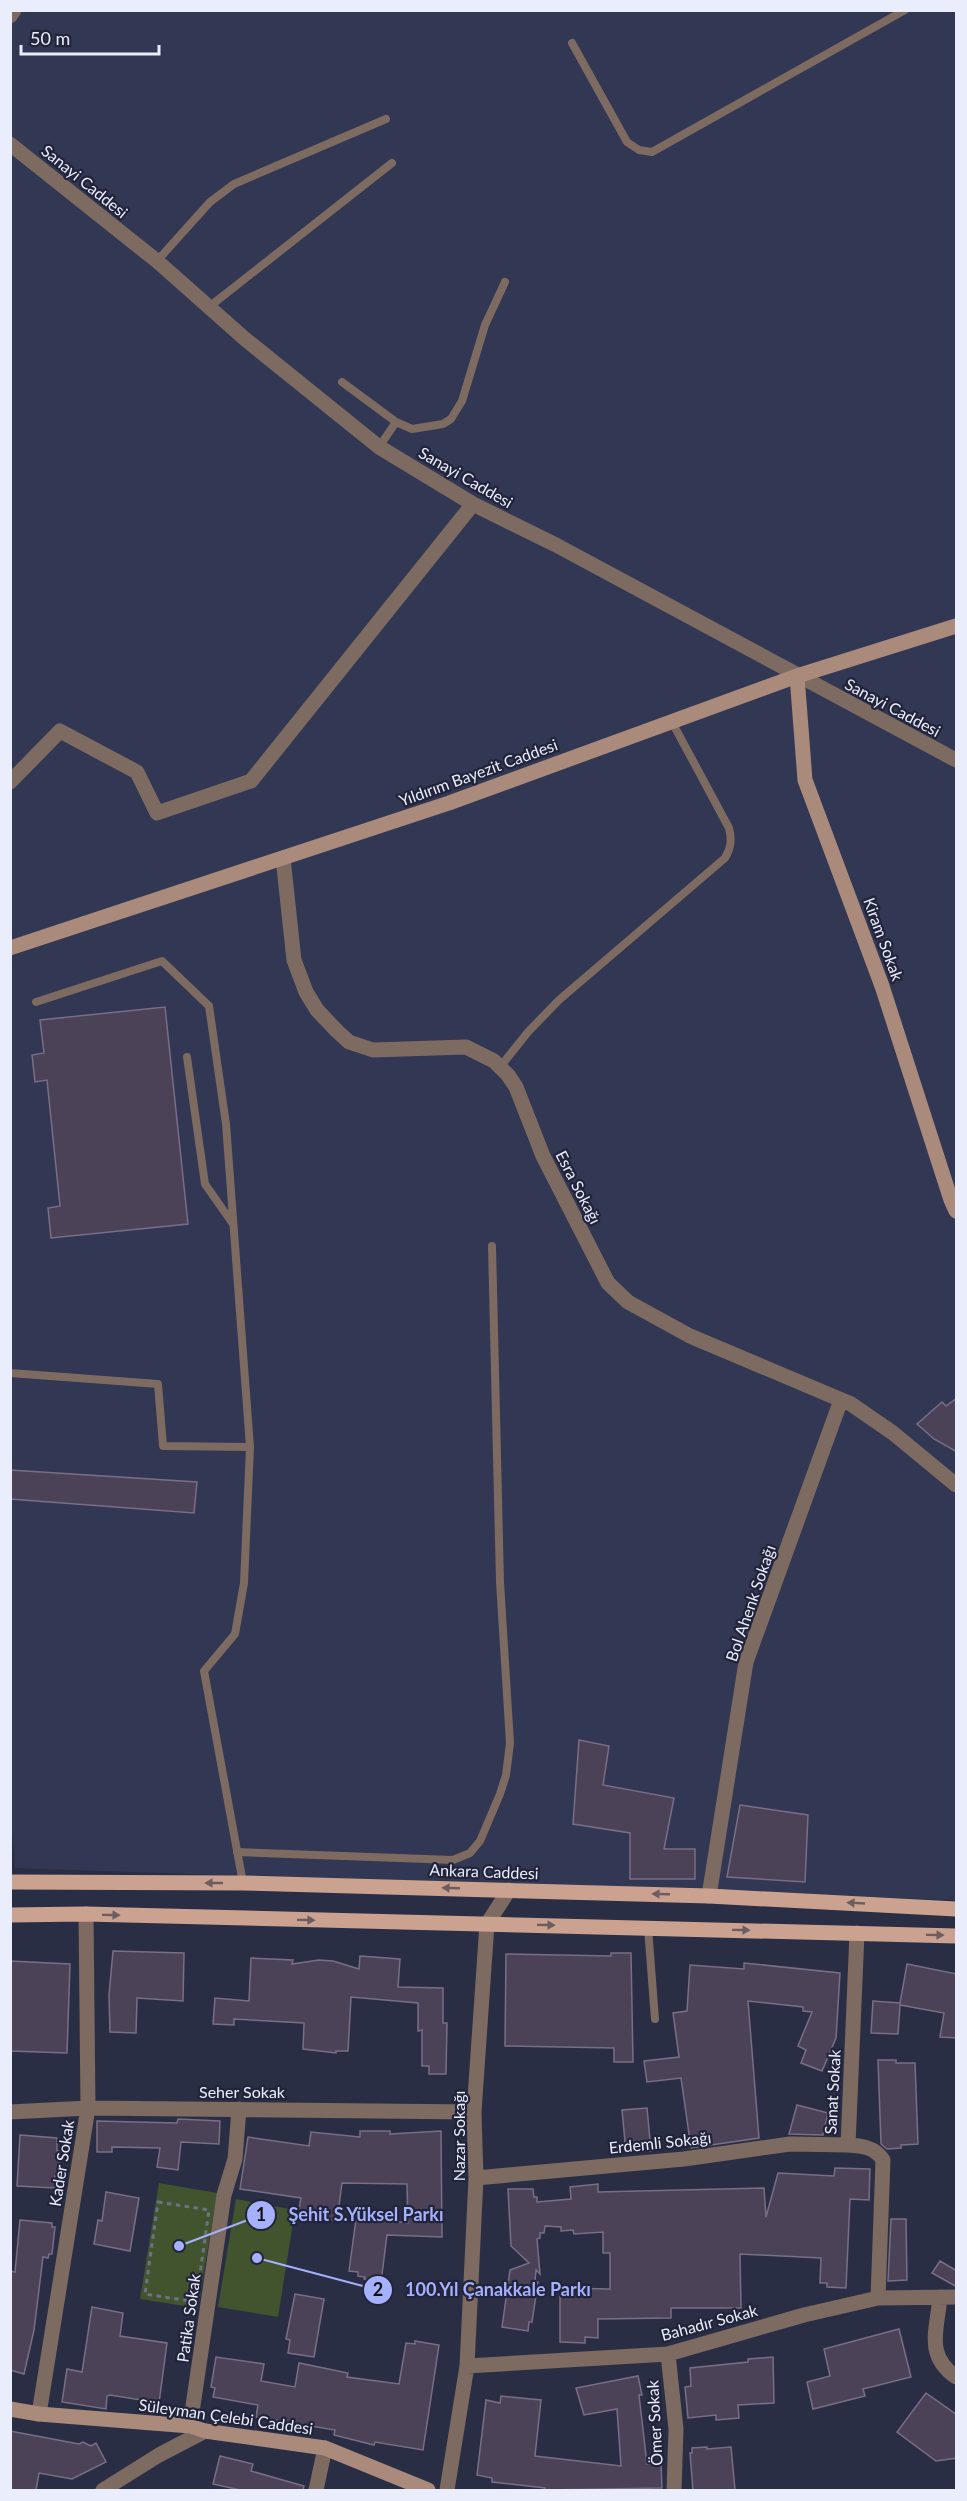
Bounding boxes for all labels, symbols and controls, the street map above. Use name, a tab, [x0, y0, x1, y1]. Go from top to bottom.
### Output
scale bar	[21, 18, 159, 56]
text: 50 m	[30, 27, 70, 49]
street label: Sanayi Caddesi	[38, 141, 132, 221]
street label: Sanayi Caddesi	[416, 442, 516, 512]
street label: Sanayi Caddesi	[842, 674, 944, 740]
street label: Yıldırım Bayezit Caddesi	[396, 734, 560, 810]
street label: Kiram Sokak	[860, 895, 908, 984]
street label: Esra Sokağı	[552, 1147, 606, 1227]
street label: Bol Ahenk Sokağı	[721, 1542, 779, 1664]
street label: Ankara Caddesi	[429, 1860, 539, 1882]
one-way arrow	[205, 1878, 224, 1888]
one-way arrow	[441, 1884, 460, 1893]
one-way arrow	[652, 1889, 671, 1899]
one-way arrow	[847, 1899, 866, 1908]
one-way arrow	[101, 1910, 120, 1920]
one-way arrow	[296, 1915, 315, 1924]
one-way arrow	[536, 1921, 555, 1930]
one-way arrow	[731, 1926, 750, 1935]
one-way arrow	[926, 1930, 945, 1940]
street label: Sanat Sokak	[820, 2048, 844, 2135]
street label: Seher Sokak	[199, 2082, 286, 2101]
street label: Nazar Sokağı	[449, 2091, 468, 2181]
street label: Kader Sokak	[45, 2117, 77, 2208]
street label: Erdemli Sokağı	[608, 2127, 712, 2157]
callout: Şehit S.Yüksel Parkı	[246, 2197, 455, 2233]
text: 1	[256, 2203, 266, 2225]
text: Şehit S.Yüksel Parkı	[288, 2203, 444, 2225]
street label: Patika Sokak	[172, 2272, 204, 2363]
callout: 100.Yıl Çanakkale Parkı	[363, 2272, 603, 2308]
text: 2	[373, 2278, 383, 2300]
text: 100.Yıl Çanakkale Parkı	[405, 2278, 591, 2300]
street label: Bahadır Sokak	[659, 2300, 760, 2344]
street label: Ömer Sokak	[642, 2379, 666, 2466]
street label: Süleyman Çelebi Caddesi	[138, 2394, 314, 2438]

